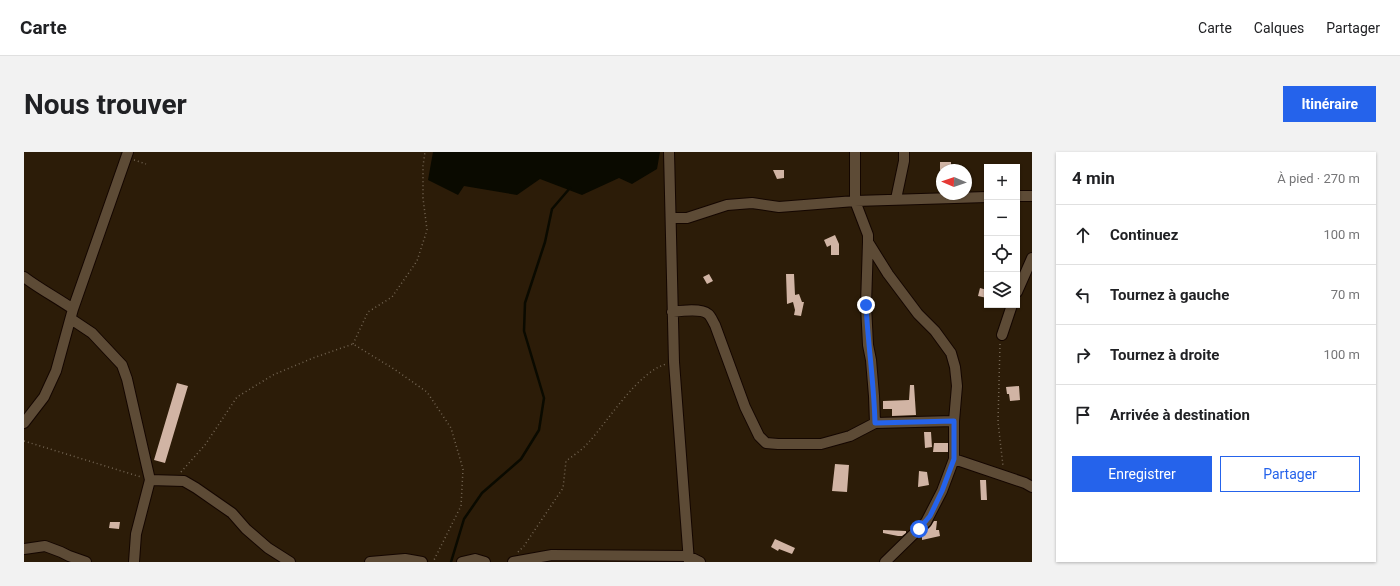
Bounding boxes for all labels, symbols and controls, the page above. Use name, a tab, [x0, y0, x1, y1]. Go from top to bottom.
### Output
text: Carte	[20, 16, 67, 39]
text: Carte	[1198, 20, 1232, 36]
text: Calques	[1254, 20, 1304, 36]
text: Partager	[1326, 20, 1380, 36]
button: Itinéraire	[1283, 86, 1376, 122]
text: Nous trouver	[24, 88, 187, 121]
north arrow	[936, 164, 972, 200]
map controls	[984, 164, 1020, 308]
button: +	[984, 164, 1020, 200]
text: 4 min	[1072, 168, 1115, 188]
text: À pied · 270 m	[1277, 171, 1360, 186]
button: −	[984, 200, 1020, 236]
icon: ahead	[1072, 224, 1094, 246]
text: Continuez	[1110, 226, 1178, 244]
text: 100 m	[1323, 227, 1360, 242]
button: locate	[984, 236, 1020, 272]
button: layers	[984, 272, 1020, 308]
icon: left	[1072, 284, 1094, 306]
text: Tournez à gauche	[1110, 286, 1229, 304]
text: 70 m	[1331, 287, 1360, 302]
route end	[857, 296, 875, 314]
icon: right	[1072, 344, 1094, 366]
text: Tournez à droite	[1110, 346, 1219, 364]
text: 100 m	[1323, 347, 1360, 362]
icon: arrive	[1072, 404, 1094, 426]
text: Arrivée à destination	[1110, 406, 1250, 424]
button: Enregistrer	[1072, 456, 1212, 492]
button: Partager	[1220, 456, 1360, 492]
route start	[910, 520, 928, 538]

